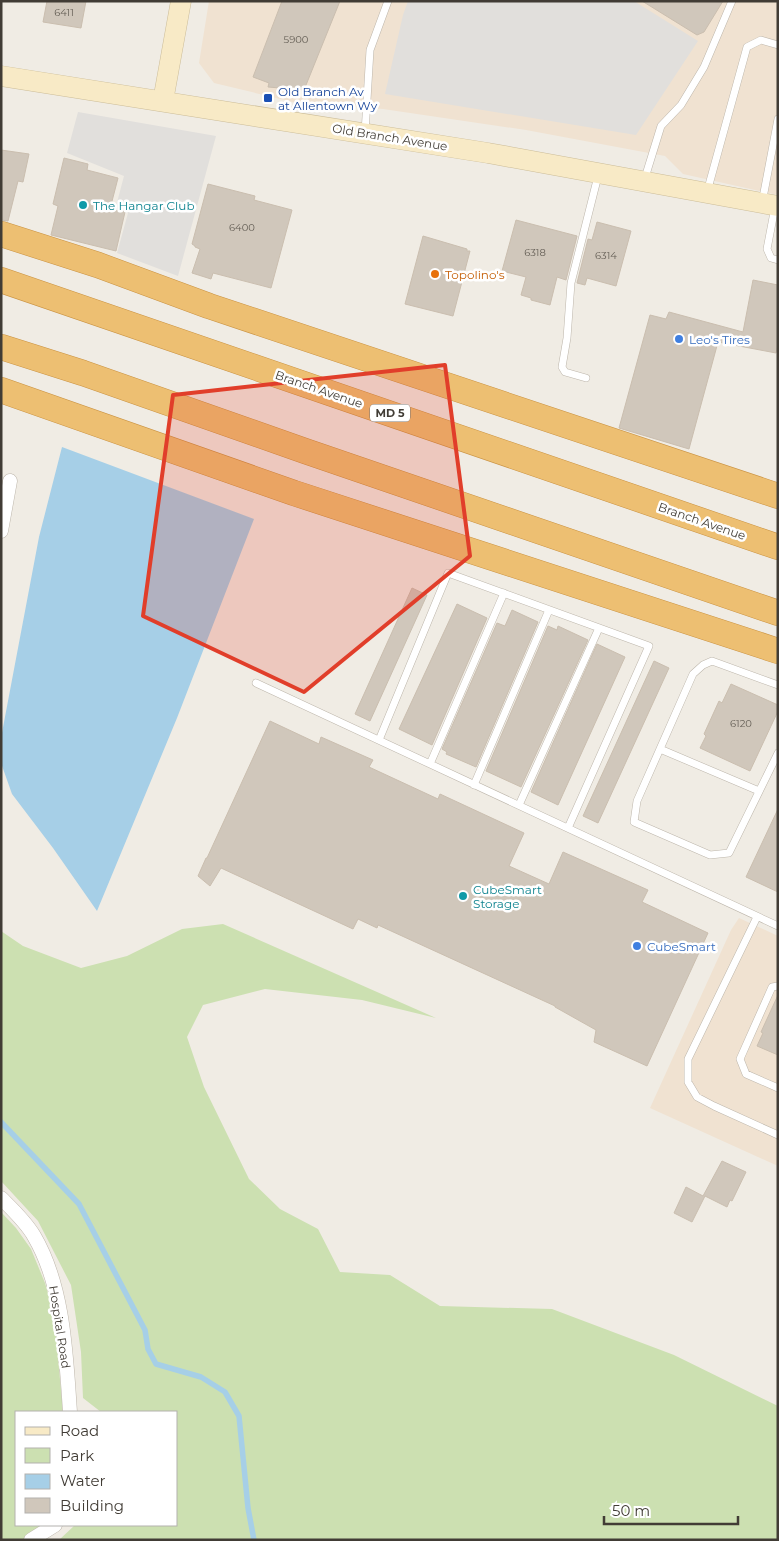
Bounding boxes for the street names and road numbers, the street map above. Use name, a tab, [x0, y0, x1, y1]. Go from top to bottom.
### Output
street label: Old Branch Avenue	[331, 120, 449, 154]
street label: Branch Avenue	[273, 367, 365, 411]
road number: MD 5	[370, 404, 410, 422]
street label: Branch Avenue	[656, 499, 748, 543]
street label: Hospital Road	[46, 1284, 74, 1370]

